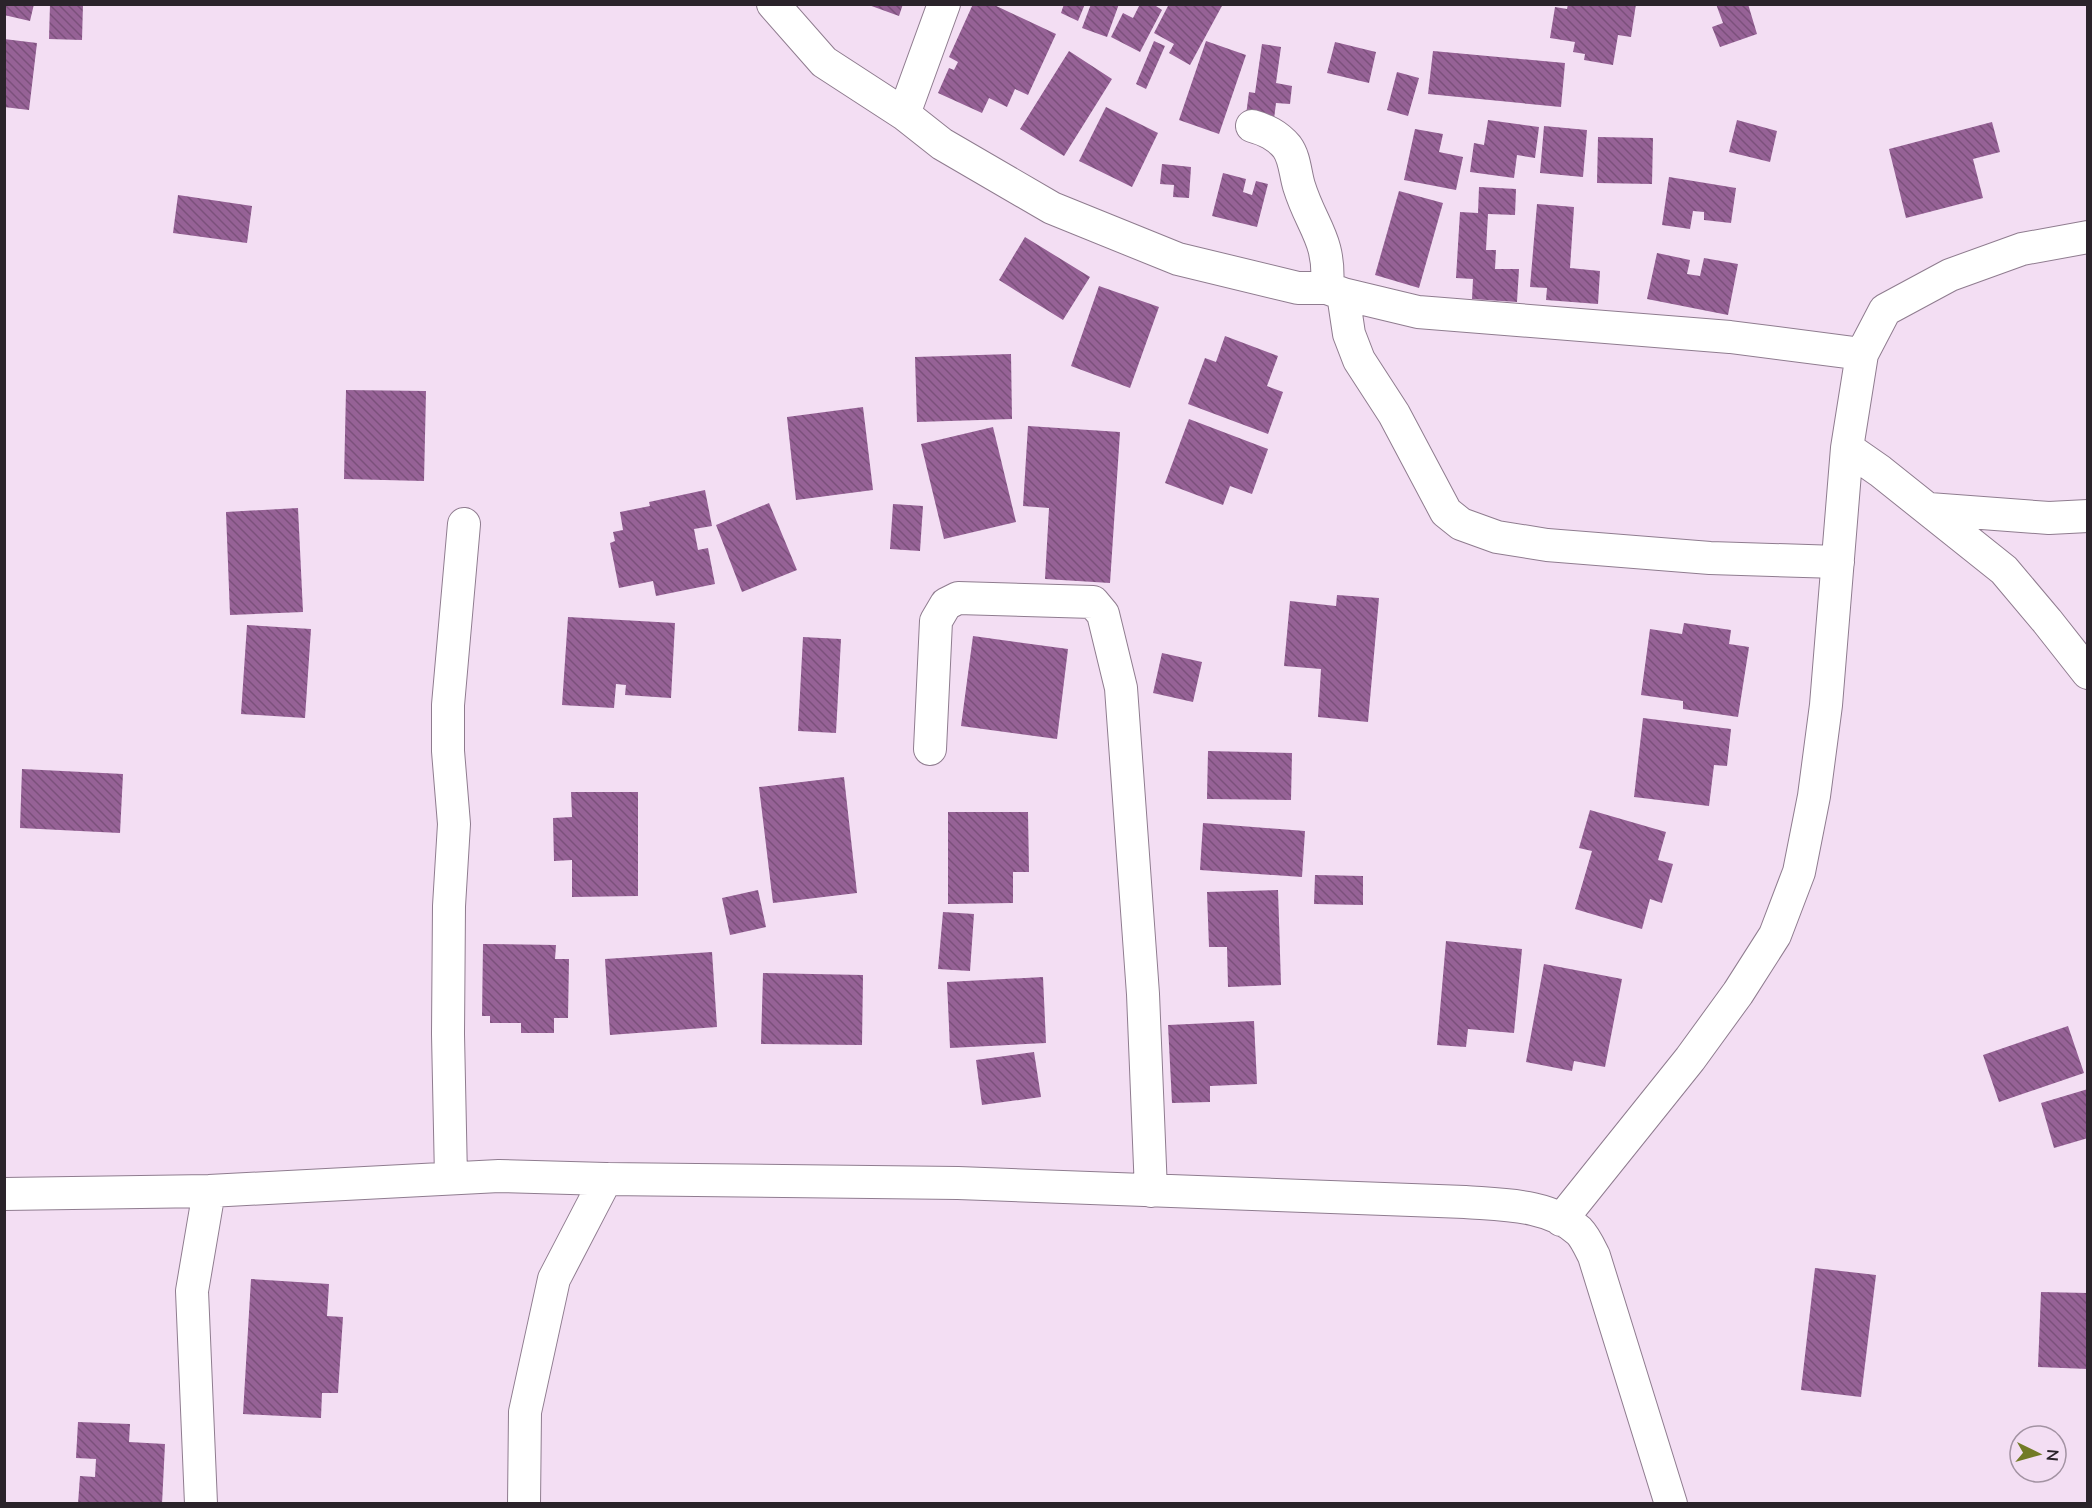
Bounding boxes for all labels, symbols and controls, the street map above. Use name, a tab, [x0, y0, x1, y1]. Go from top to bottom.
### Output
north arrow	[2008, 1424, 2068, 1484]
text: N	[2040, 1448, 2063, 1462]

